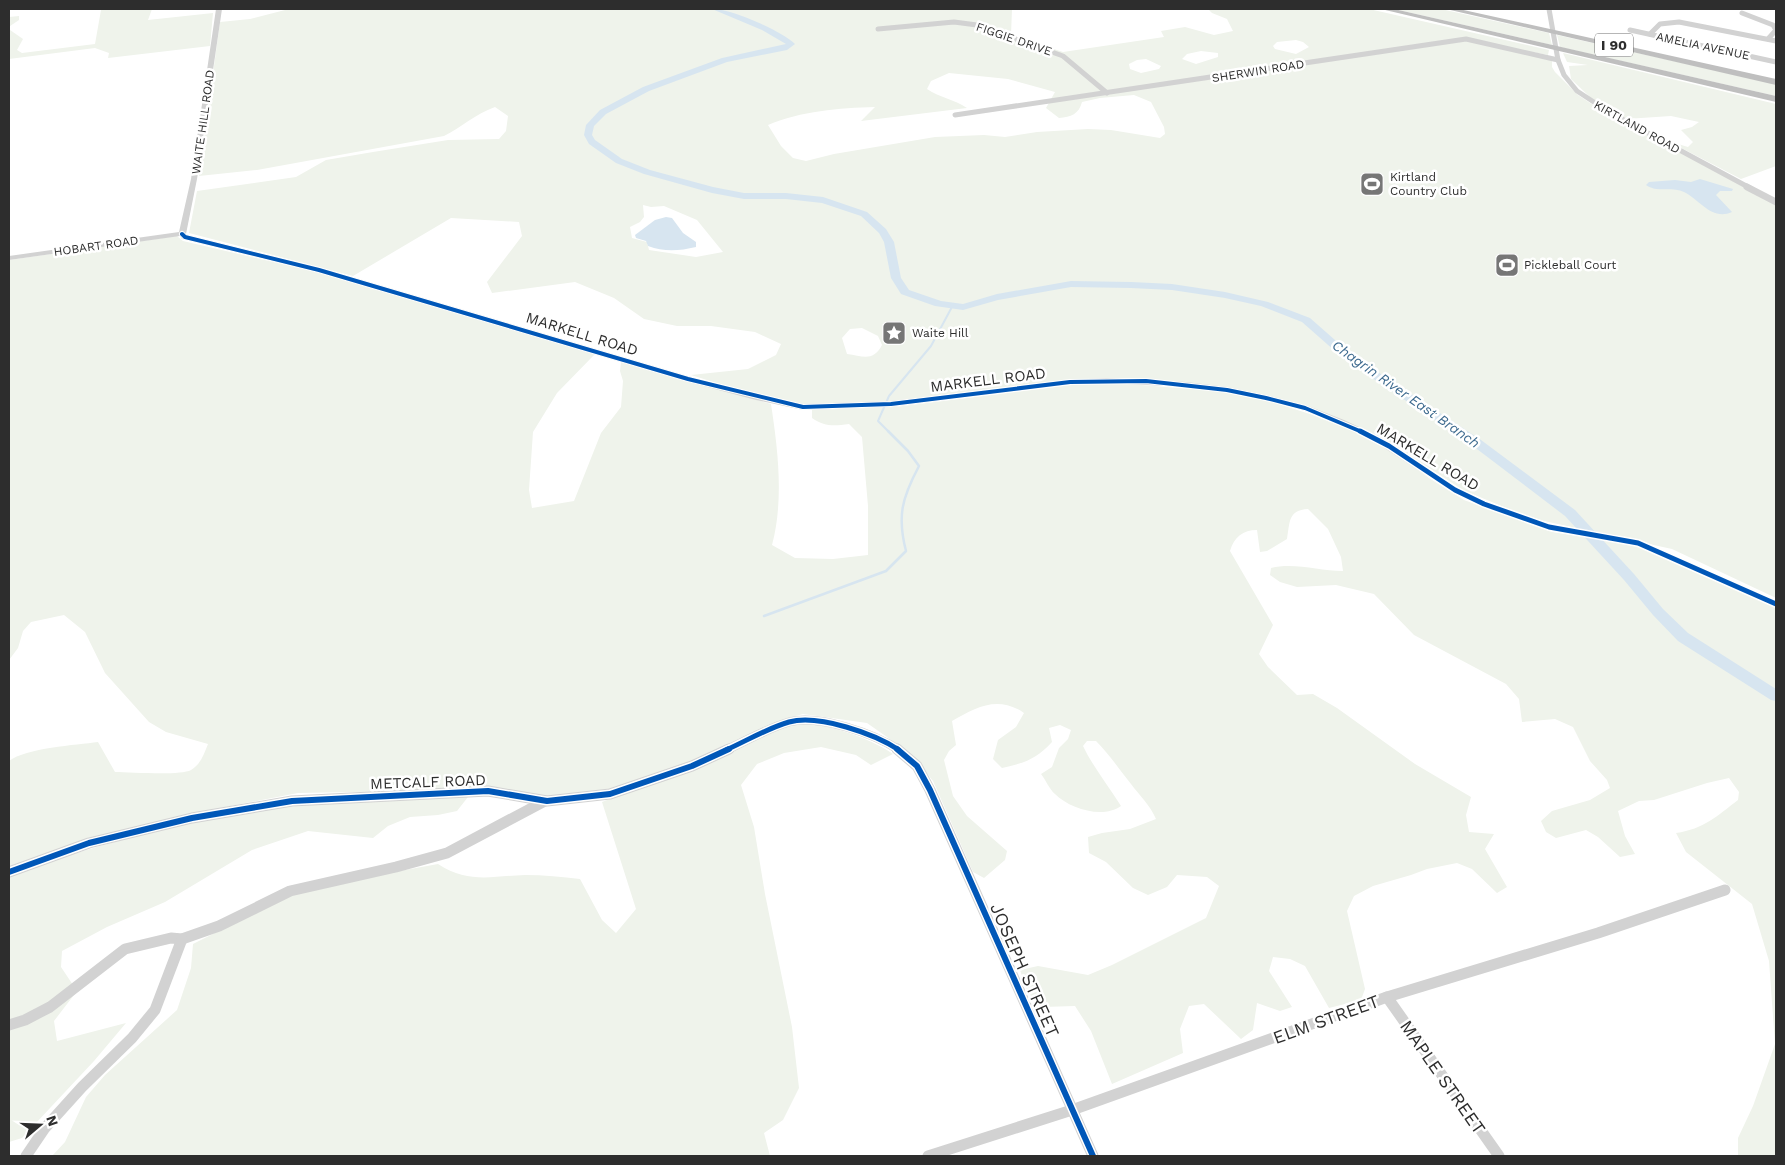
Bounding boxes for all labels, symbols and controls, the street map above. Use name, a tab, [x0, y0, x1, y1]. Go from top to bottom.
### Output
street label: FIGGIE DRIVE	[974, 19, 1054, 59]
street label: AMELIA AVENUE	[1655, 29, 1751, 63]
road number: I 90	[1595, 34, 1633, 56]
street label: SHERWIN ROAD	[1211, 57, 1305, 85]
street label: WAITE HILL ROAD	[189, 69, 217, 175]
street label: KIRTLAND ROAD	[1592, 98, 1682, 156]
place label: Kirtland Country Club	[1390, 170, 1467, 198]
sports icon: Kirtland Country Club	[1359, 171, 1385, 197]
street label: HOBART ROAD	[53, 233, 139, 259]
sports icon: Pickleball Court	[1494, 252, 1520, 278]
place label: Pickleball Court	[1524, 258, 1616, 272]
street label: MARKELL ROAD	[524, 308, 640, 360]
place icon: Waite Hill	[881, 320, 907, 346]
place label: Waite Hill	[912, 326, 969, 340]
water label: Chagrin River East Branch	[1329, 337, 1483, 451]
street label: MARKELL ROAD	[929, 364, 1047, 396]
street label: MARKELL ROAD	[1374, 419, 1482, 495]
street label: METCALF ROAD	[370, 771, 486, 793]
street label: JOSEPH STREET	[986, 900, 1064, 1040]
street label: ELM STREET	[1270, 990, 1382, 1048]
street label: MAPLE STREET	[1396, 1016, 1490, 1138]
north arrow	[15, 1100, 65, 1150]
text: N	[43, 1113, 62, 1128]

